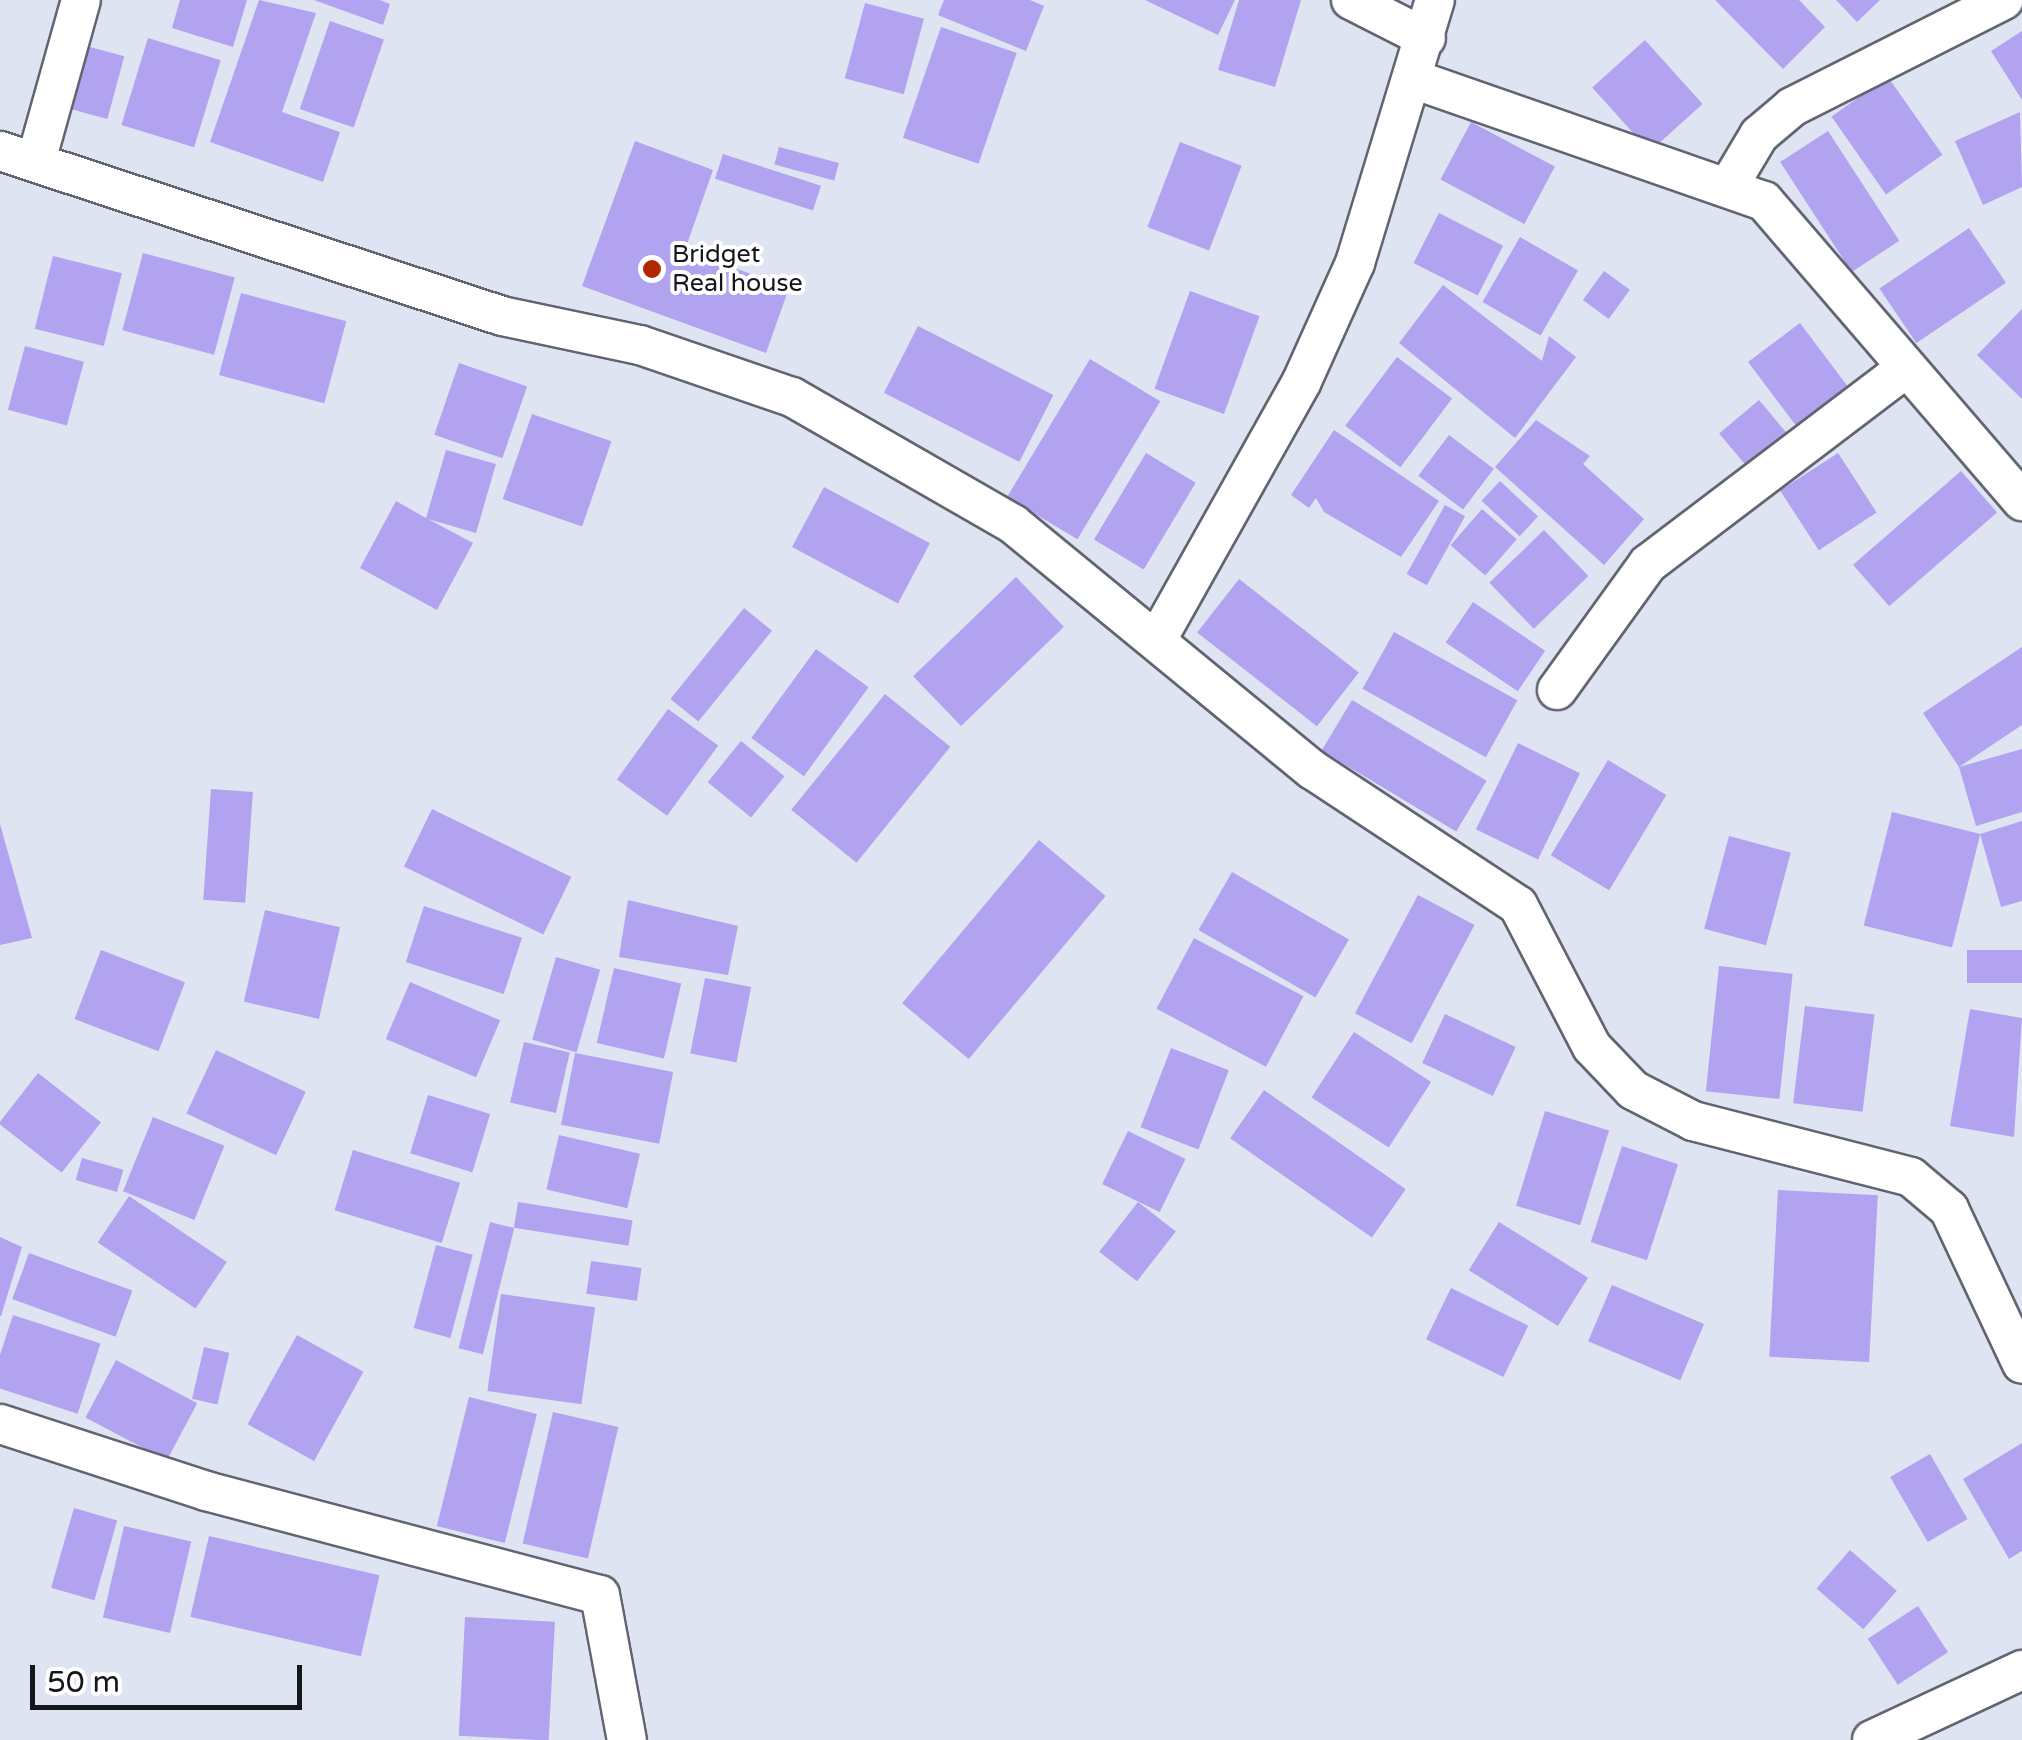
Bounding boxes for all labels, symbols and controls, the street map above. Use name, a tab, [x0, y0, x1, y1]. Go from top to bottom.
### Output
place label: Bridget Real house	[672, 240, 803, 299]
marker: Bridget Real house	[641, 258, 663, 280]
scale bar	[35, 1645, 308, 1707]
text: 50 m	[47, 1664, 120, 1701]

